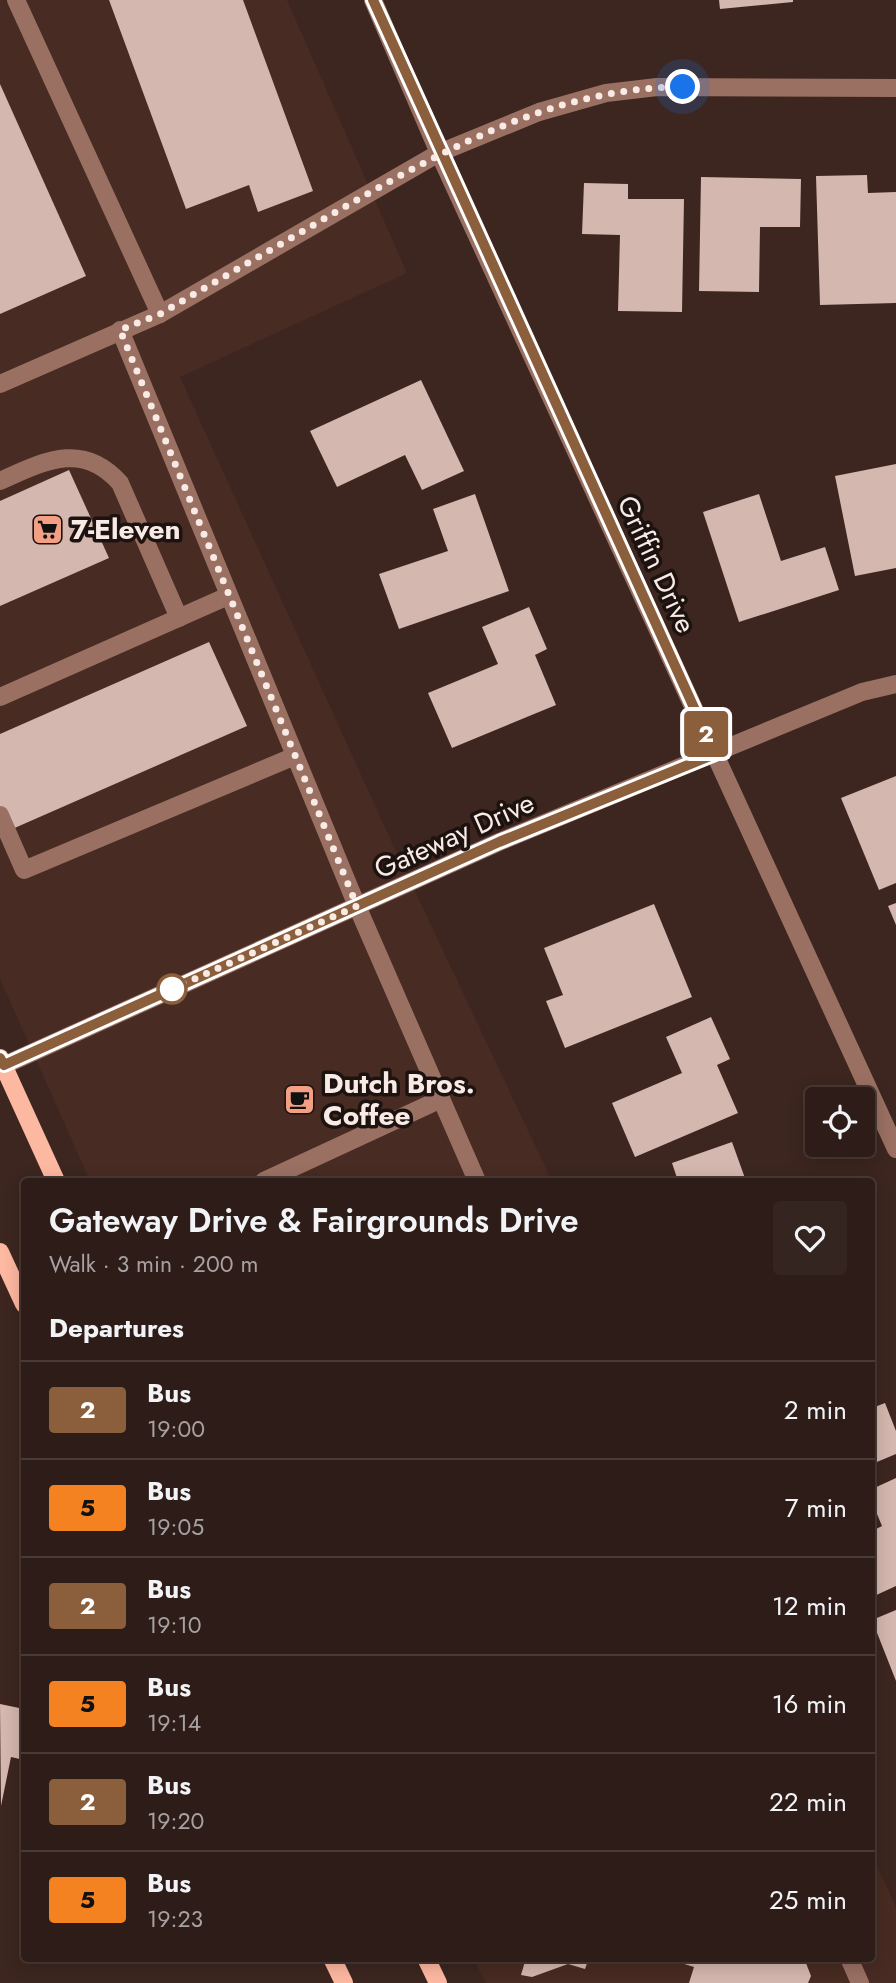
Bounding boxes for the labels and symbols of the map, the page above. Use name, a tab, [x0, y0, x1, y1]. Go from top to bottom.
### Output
your location	[665, 69, 700, 104]
street label: Griffin Drive	[607, 489, 706, 640]
place label: 7-Eleven	[71, 509, 181, 550]
supermarket icon: 7-Eleven	[31, 512, 65, 546]
line badge: 2	[683, 711, 729, 757]
street label: Gateway Drive	[368, 782, 541, 889]
unlabelled marker	[157, 974, 187, 1004]
place label: Dutch Bros. Coffee	[323, 1063, 475, 1136]
cafe icon: Dutch Bros. Coffee	[283, 1082, 317, 1116]

